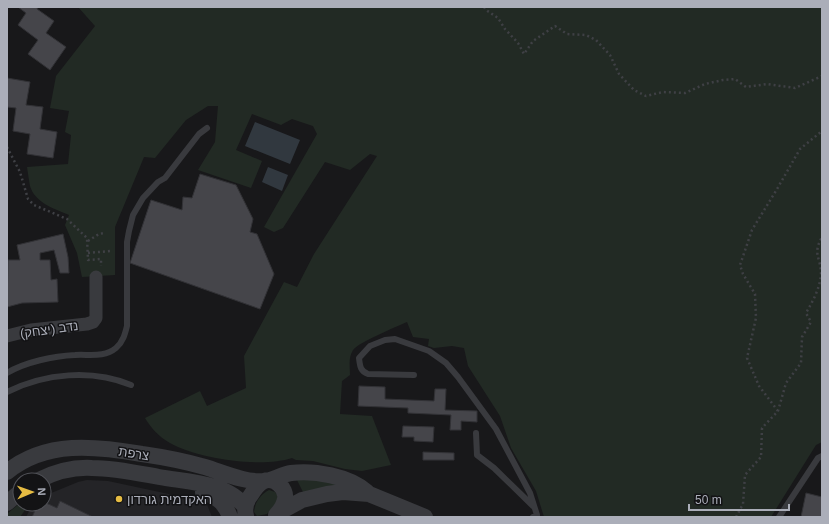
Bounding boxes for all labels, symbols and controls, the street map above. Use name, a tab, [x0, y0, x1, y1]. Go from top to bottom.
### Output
street label: נדב (יצחק)	[19, 318, 79, 341]
street label: צרפת	[118, 444, 150, 463]
north arrow	[12, 472, 52, 512]
scale bar	[689, 486, 789, 512]
text: N	[36, 487, 48, 496]
place label: האקדמית גורדון	[127, 492, 212, 507]
text: 50 m	[695, 493, 722, 507]
marker: האקדמית גורדון	[114, 494, 124, 504]

